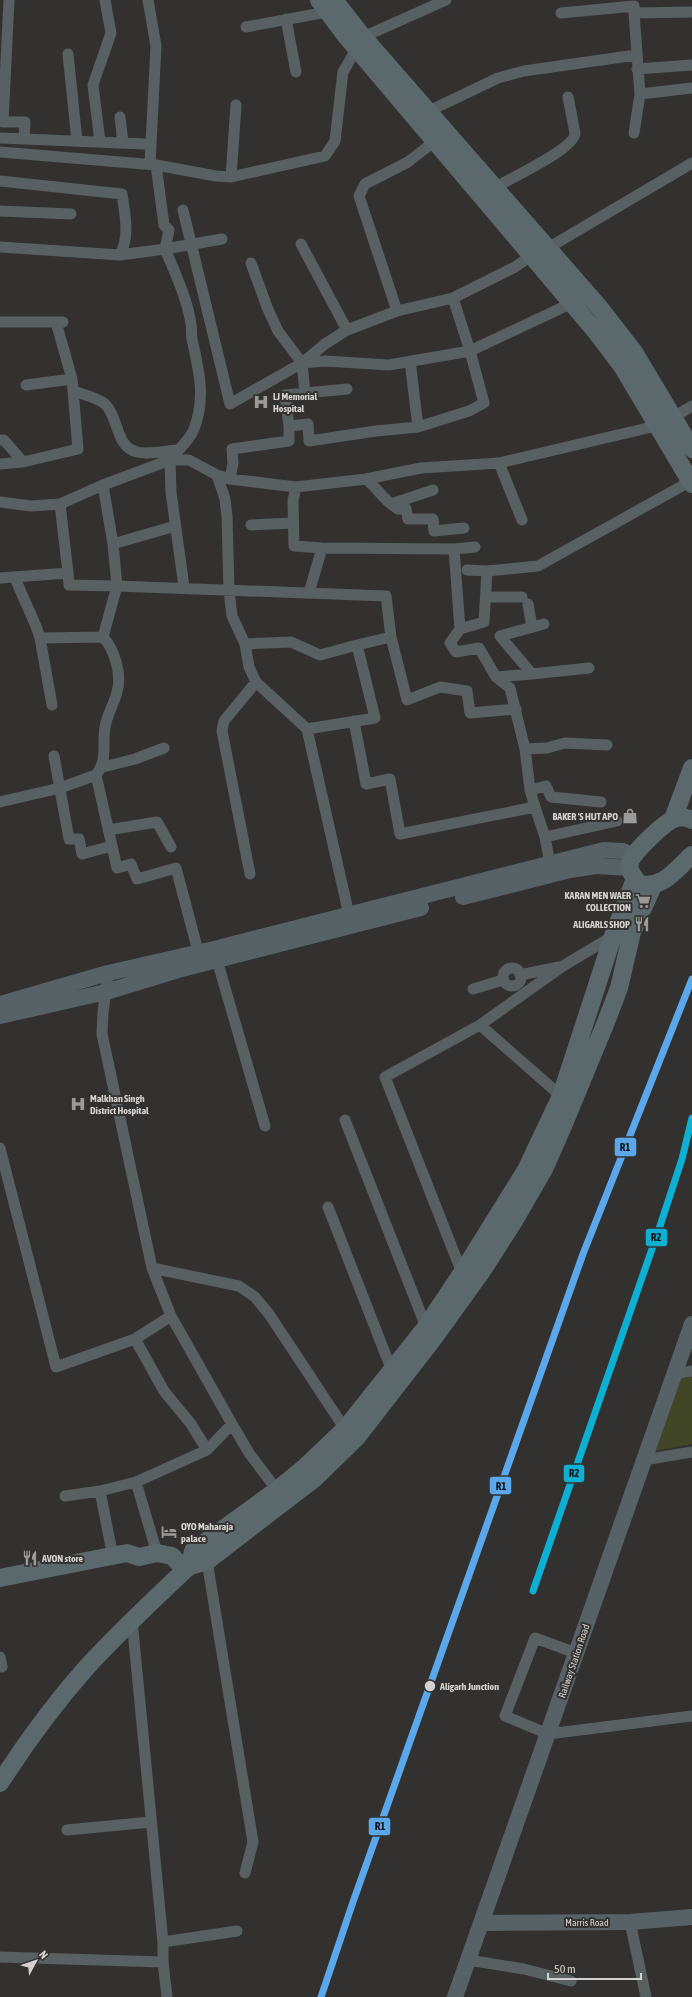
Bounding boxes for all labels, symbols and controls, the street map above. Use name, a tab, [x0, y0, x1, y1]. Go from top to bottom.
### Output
place label: LJ Memorial Hospital	[273, 391, 317, 414]
hospital icon: LJ Memorial Hospital	[252, 393, 270, 411]
shop icon: BAKER 'S HUT APO	[621, 807, 639, 825]
place label: BAKER 'S HUT APO	[553, 811, 618, 822]
place label: KARAN MEN WAER COLLECTION	[565, 890, 631, 913]
supermarket icon: KARAN MEN WAER COLLECTION	[634, 892, 652, 910]
restaurant icon: ALIGARLS SHOP	[633, 915, 651, 933]
place label: ALIGARLS SHOP	[572, 919, 630, 930]
place label: Malkhan Singh District Hospital	[90, 1093, 149, 1116]
hospital icon: Malkhan Singh District Hospital	[69, 1095, 87, 1113]
line badge: R1	[614, 1137, 637, 1157]
text: R1	[620, 1141, 630, 1153]
line badge: R2	[645, 1228, 668, 1247]
text: R2	[651, 1231, 661, 1243]
line badge: R2	[563, 1464, 585, 1483]
text: R2	[569, 1467, 579, 1479]
line badge: R1	[489, 1476, 512, 1495]
text: R1	[496, 1480, 506, 1492]
place label: OYO Maharaja palace	[181, 1521, 233, 1544]
hotel icon: OYO Maharaja palace	[160, 1523, 178, 1541]
restaurant icon: AVON store	[21, 1549, 39, 1567]
place label: AVON store	[41, 1553, 84, 1564]
street label: Railway Station Road	[556, 1622, 592, 1699]
marker: Aligarh Junction	[423, 1679, 437, 1693]
place label: Aligarh Junction	[439, 1681, 499, 1692]
line badge: R1	[368, 1817, 391, 1836]
text: R1	[375, 1820, 385, 1832]
street label: Marris Road	[565, 1917, 609, 1928]
north arrow	[16, 1941, 56, 1981]
text: N	[37, 1948, 50, 1961]
scale bar	[548, 1955, 641, 1981]
text: 50 m	[554, 1962, 576, 1976]

